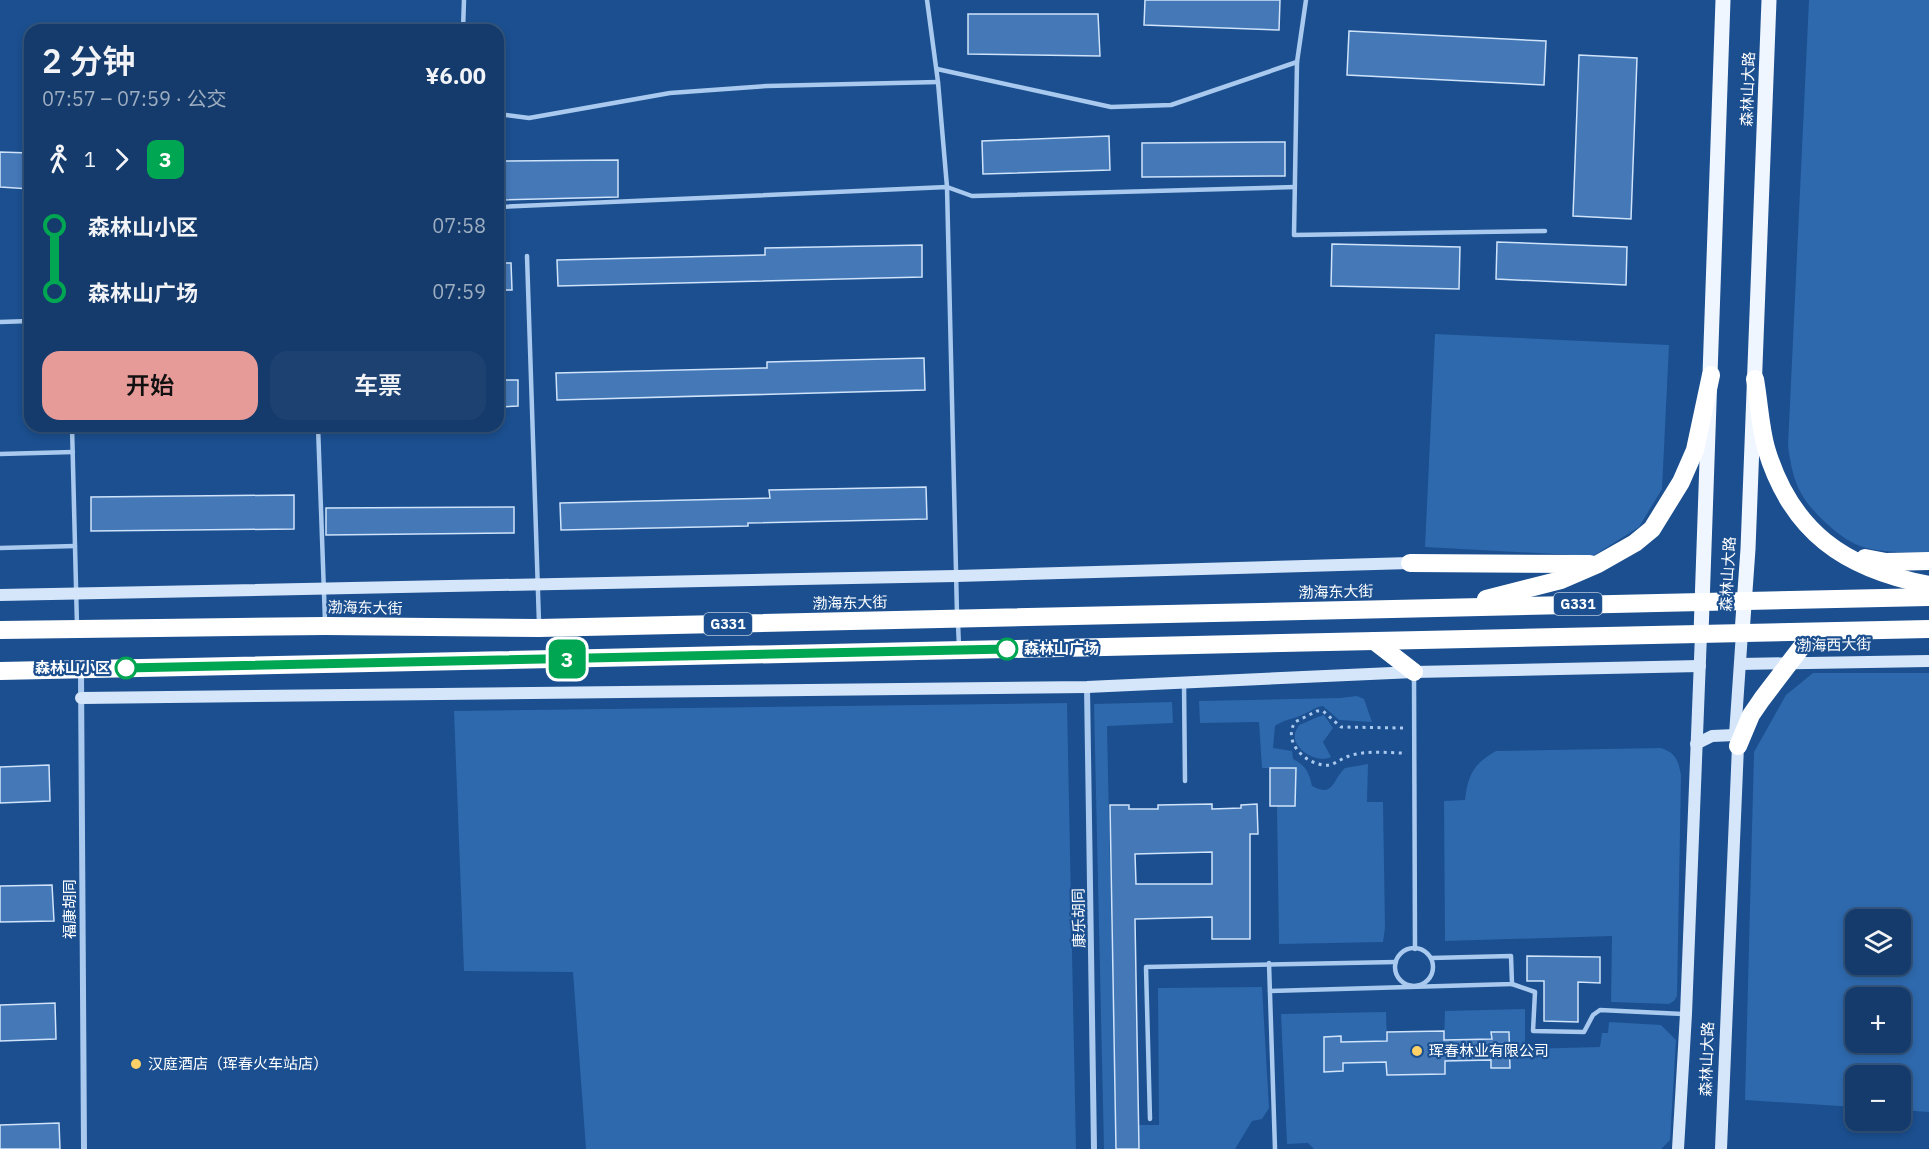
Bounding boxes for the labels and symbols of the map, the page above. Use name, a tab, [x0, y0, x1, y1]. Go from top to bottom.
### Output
street label: 森林山大路	[1737, 51, 1758, 127]
street label: 森林山大路	[1716, 536, 1739, 612]
street label: 渤海东大街	[1298, 581, 1374, 602]
street label: 渤海东大街	[812, 592, 888, 613]
road number: G331	[1554, 593, 1602, 615]
street label: 渤海东大街	[327, 597, 403, 618]
road number: G331	[704, 613, 752, 635]
street label: 渤海西大街	[1796, 634, 1872, 655]
marker: 森林山广场	[996, 638, 1018, 660]
place label: 森林山广场	[1024, 639, 1099, 658]
line badge: 3	[548, 640, 586, 678]
marker: 森林山小区	[115, 657, 137, 679]
place label: 森林山小区	[35, 658, 110, 677]
street label: 福康胡同	[60, 879, 79, 939]
street label: 康乐胡同	[1068, 888, 1089, 948]
street label: 森林山大路	[1696, 1021, 1717, 1097]
place label: 珲春林业有限公司	[1429, 1041, 1549, 1060]
marker: 珲春林业有限公司	[1410, 1044, 1424, 1058]
place label: 汉庭酒店（珲春火车站店）	[148, 1054, 328, 1073]
marker: 汉庭酒店（珲春火车站店）	[129, 1057, 143, 1071]

